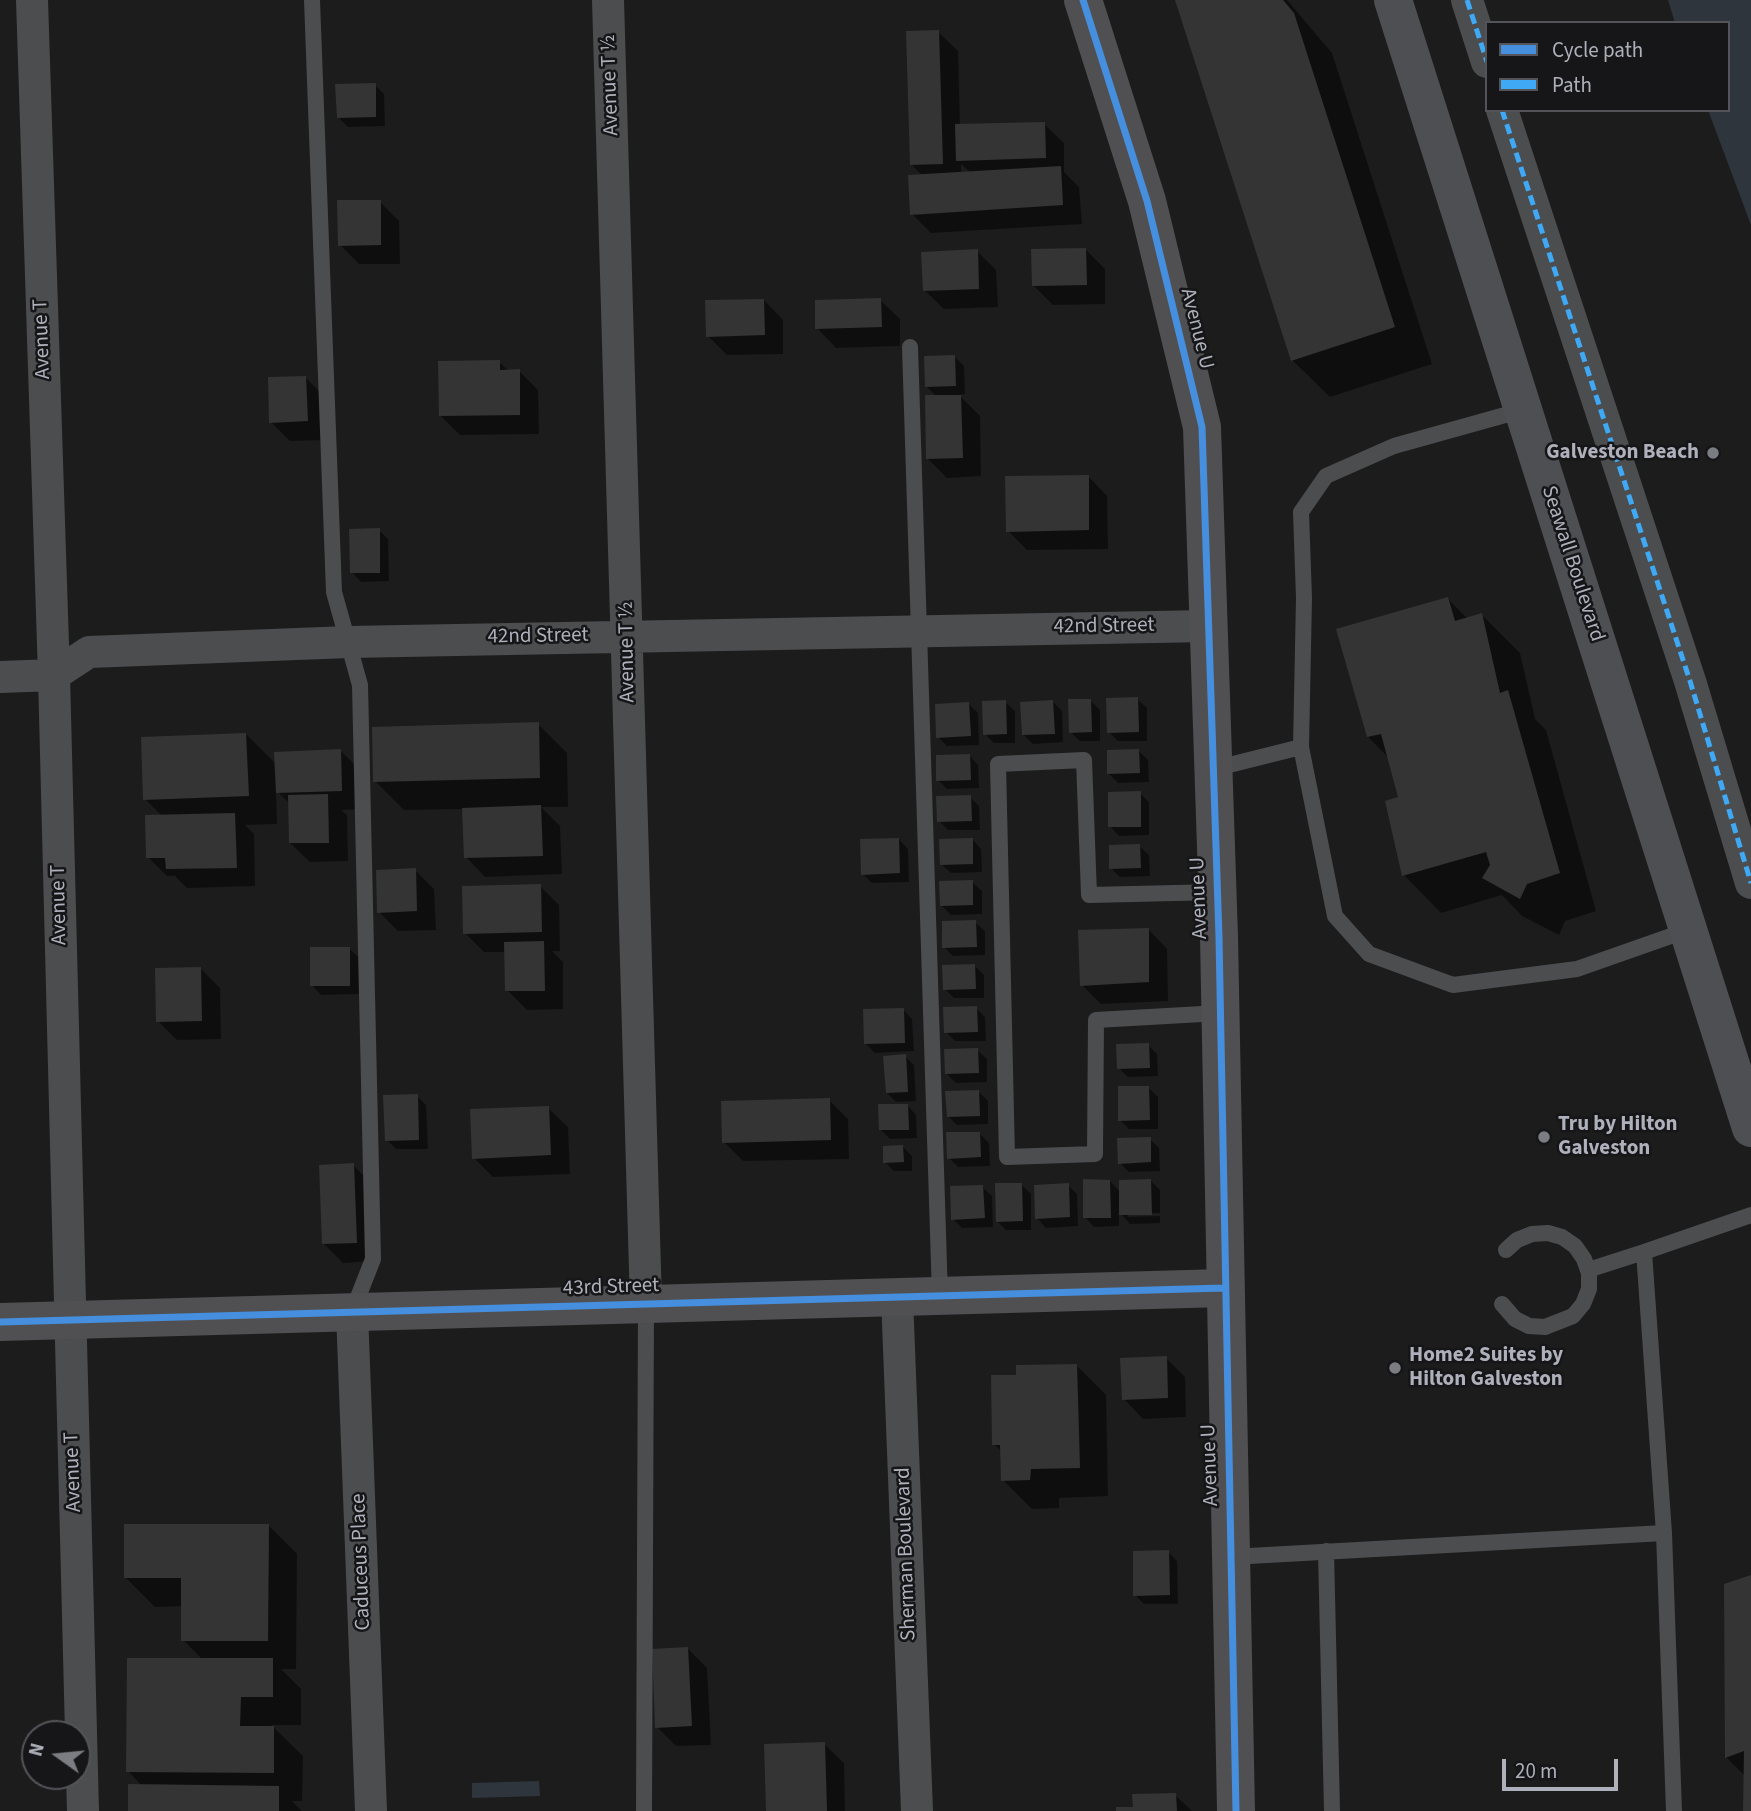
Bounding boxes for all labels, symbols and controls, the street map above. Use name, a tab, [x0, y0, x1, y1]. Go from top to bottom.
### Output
legend	[1485, 21, 1730, 112]
street label: Avenue T ½	[597, 34, 625, 136]
text: Cycle path	[1552, 35, 1643, 65]
text: Path	[1552, 70, 1592, 100]
street label: Avenue U	[1174, 286, 1218, 372]
street label: Avenue T	[29, 298, 57, 380]
place label: Galveston Beach	[1546, 440, 1699, 466]
marker: Galveston Beach	[1705, 445, 1721, 461]
street label: Seawall Boulevard	[1535, 483, 1609, 645]
street label: Avenue T ½	[615, 601, 641, 703]
street label: 42nd Street	[1053, 614, 1155, 640]
street label: 42nd Street	[487, 624, 589, 650]
street label: Avenue U	[1186, 856, 1214, 940]
street label: Avenue T	[47, 865, 73, 945]
place label: Tru by Hilton Galveston	[1558, 1112, 1678, 1162]
marker: Tru by Hilton Galveston	[1536, 1129, 1552, 1145]
street label: 43rd Street	[562, 1274, 660, 1302]
place label: Home2 Suites by Hilton Galveston	[1409, 1343, 1563, 1393]
marker: Home2 Suites by Hilton Galveston	[1387, 1360, 1403, 1376]
street label: Avenue U	[1197, 1423, 1225, 1507]
street label: Avenue T	[60, 1431, 88, 1513]
street label: Sherman Boulevard	[891, 1467, 923, 1641]
street label: Caduceus Place	[347, 1493, 377, 1631]
north arrow	[21, 1720, 91, 1790]
text: N	[22, 1740, 52, 1760]
scale bar	[1506, 1744, 1622, 1788]
text: 20 m	[1515, 1756, 1557, 1786]

